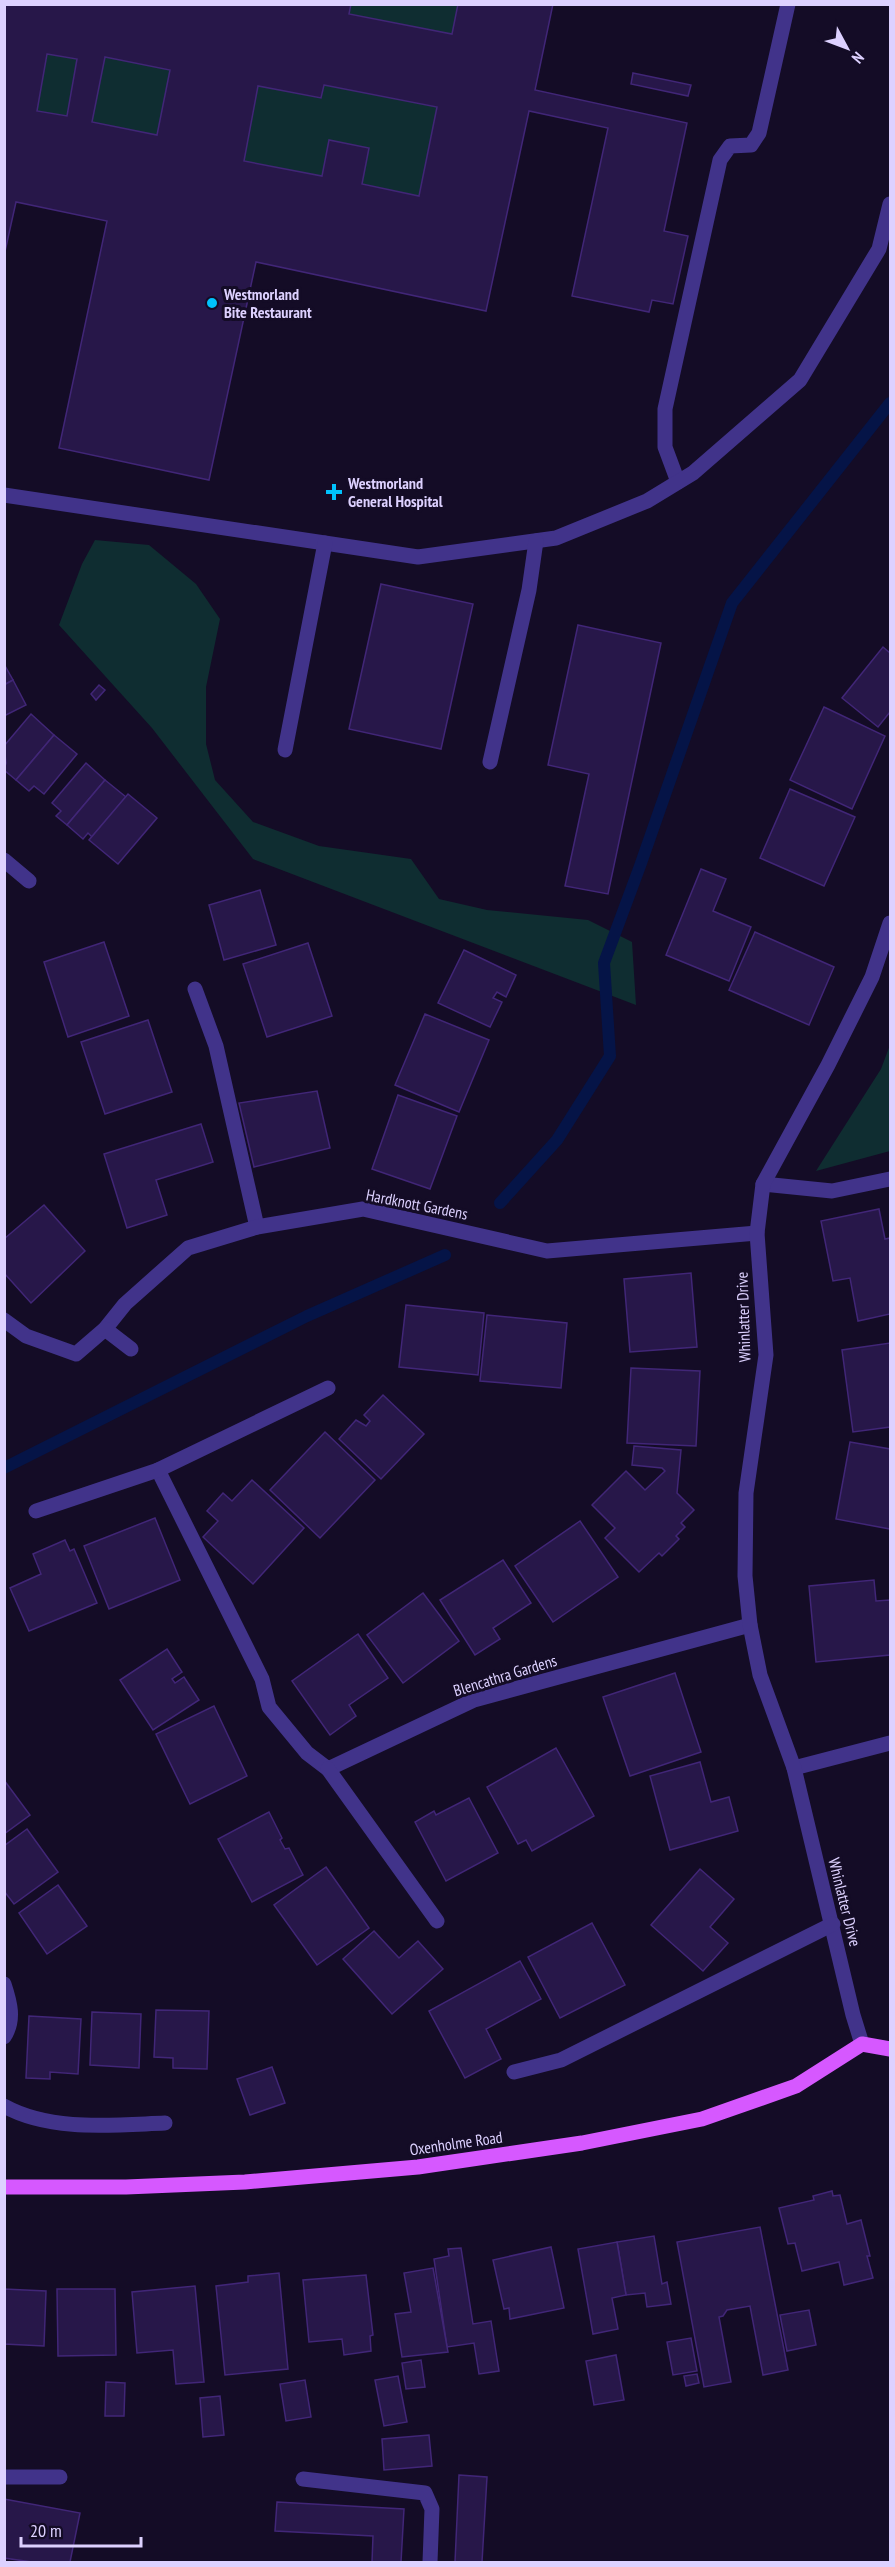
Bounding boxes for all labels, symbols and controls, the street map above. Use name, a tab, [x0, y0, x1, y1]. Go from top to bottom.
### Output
north arrow	[817, 18, 877, 78]
text: N	[848, 48, 869, 68]
place label: Westmorland Bite Restaurant	[223, 284, 312, 322]
marker: Westmorland Bite Restaurant	[205, 296, 219, 310]
place label: Westmorland General Hospital	[347, 473, 443, 511]
marker: Westmorland General Hospital	[325, 483, 343, 501]
street label: Hardknott Gardens	[364, 1184, 470, 1224]
street label: Whinlatter Drive	[731, 1271, 755, 1363]
street label: Blencathra Gardens	[451, 1650, 559, 1700]
street label: Whinlatter Drive	[824, 1856, 866, 1948]
street label: Oxenholme Road	[408, 2127, 504, 2159]
scale bar	[21, 2510, 141, 2548]
text: 20 m	[30, 2519, 62, 2542]

